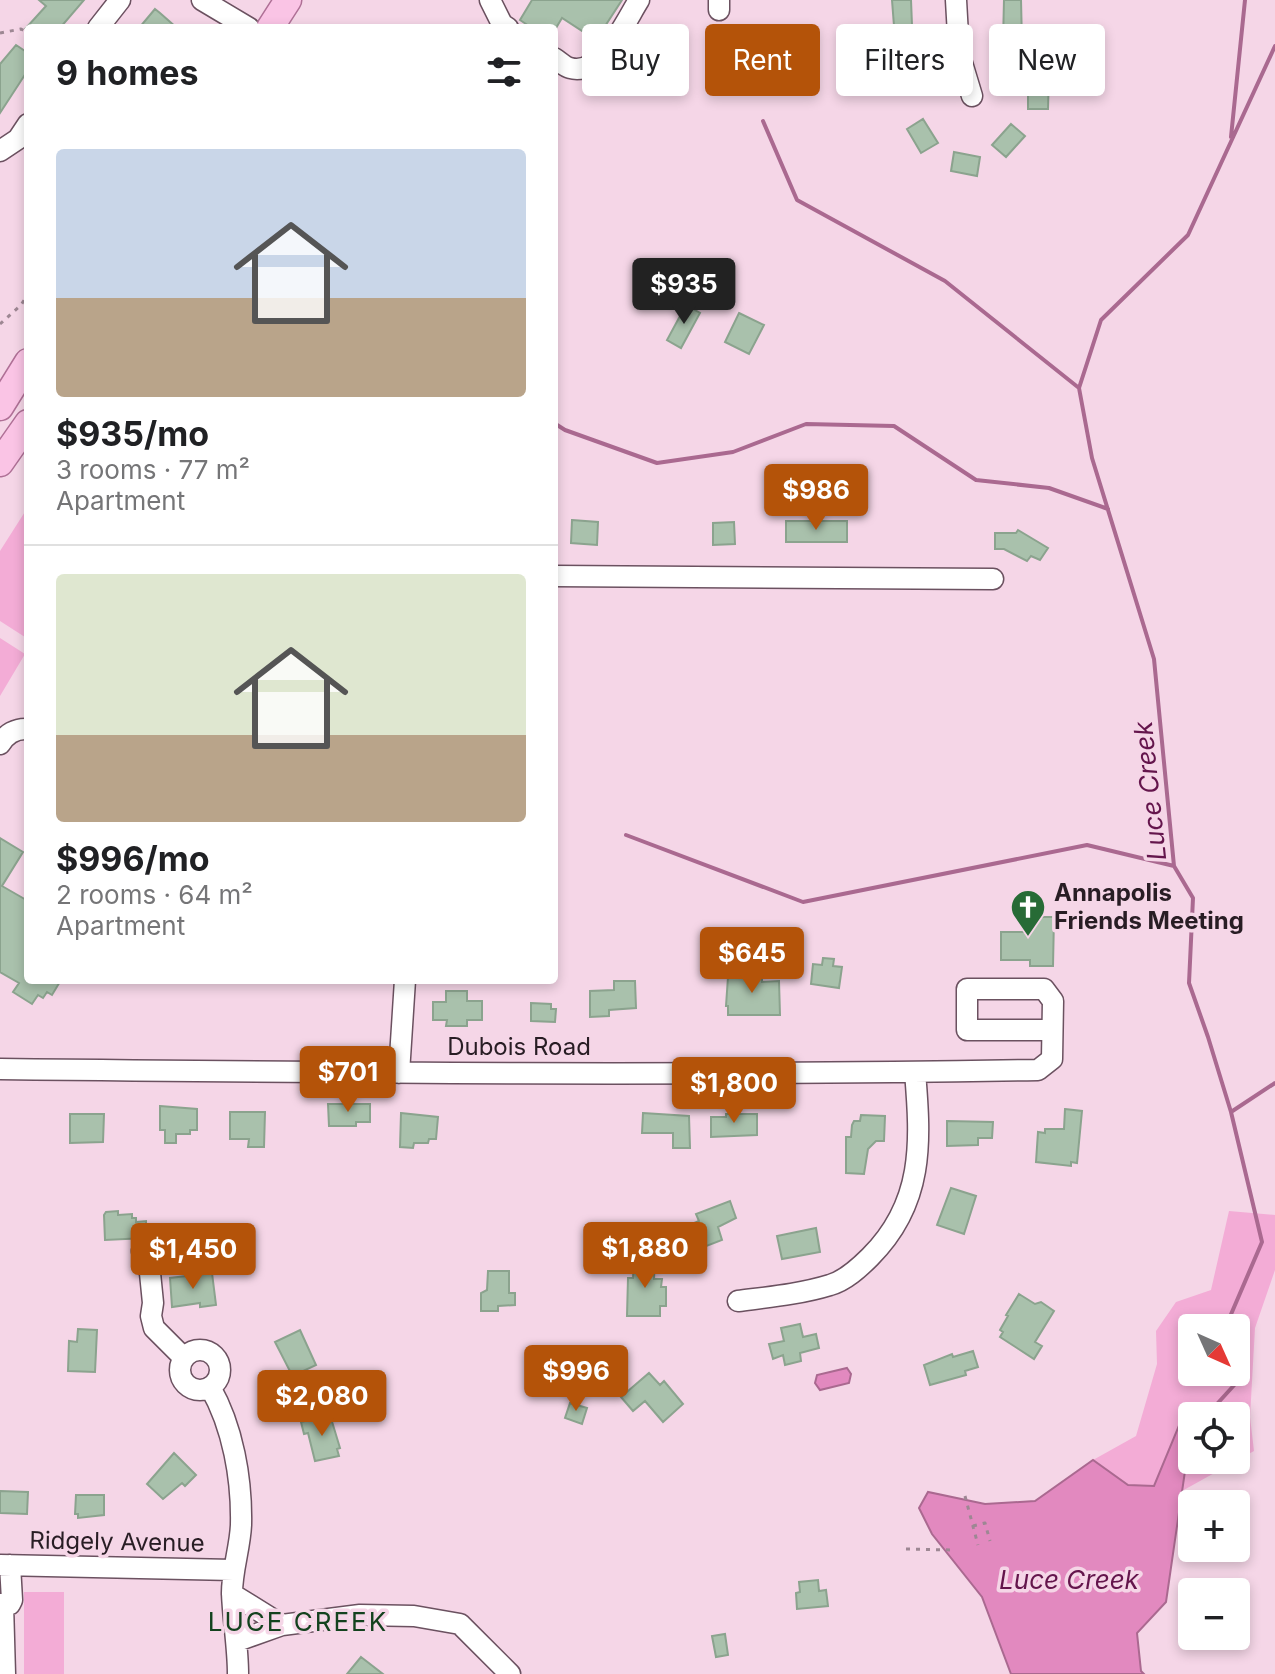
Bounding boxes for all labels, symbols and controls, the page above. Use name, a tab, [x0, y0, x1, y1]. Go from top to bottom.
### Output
chip: Buy	[582, 24, 689, 96]
chip: Rent	[705, 24, 820, 96]
chip: Filters	[836, 24, 973, 96]
chip: New	[989, 24, 1105, 96]
icon: filters	[482, 50, 526, 94]
text: 9 homes	[56, 52, 198, 93]
icon: home	[219, 201, 363, 345]
pin: $935	[637, 258, 731, 326]
text: $935	[650, 268, 718, 299]
text: $935/mo	[56, 413, 209, 454]
text: 3 rooms · 77 m²	[56, 454, 250, 485]
pin: $986	[769, 464, 863, 532]
text: $986	[782, 474, 850, 505]
text: Apartment	[56, 485, 185, 516]
icon: home	[219, 626, 363, 770]
water label: Luce Creek	[1127, 719, 1172, 862]
text: $996/mo	[56, 838, 210, 879]
place label: Annapolis Friends Meeting	[1054, 878, 1244, 935]
text: 2 rooms · 64 m²	[56, 879, 253, 910]
church icon: Annapolis Friends Meeting	[1009, 888, 1047, 938]
text: Apartment	[56, 910, 185, 941]
pin: $645	[705, 927, 799, 995]
text: $645	[718, 937, 786, 968]
street label: Dubois Road	[447, 1032, 591, 1061]
pin: $701	[301, 1046, 395, 1114]
text: $701	[318, 1056, 378, 1087]
pin: $1,800	[669, 1057, 799, 1125]
text: $1,800	[690, 1067, 778, 1098]
pin: $1,880	[580, 1222, 710, 1290]
pin: $1,450	[128, 1223, 258, 1291]
text: $1,880	[601, 1232, 689, 1263]
text: $1,450	[149, 1233, 237, 1264]
north arrow	[1178, 1314, 1250, 1386]
map controls	[1178, 1314, 1250, 1650]
pin: $996	[529, 1345, 623, 1413]
text: $996	[542, 1355, 610, 1386]
pin: $2,080	[257, 1370, 387, 1438]
text: $2,080	[275, 1380, 369, 1411]
button: locate	[1178, 1402, 1250, 1474]
button: +	[1178, 1490, 1250, 1562]
street label: Ridgely Avenue	[29, 1525, 205, 1558]
water label: Luce Creek	[999, 1564, 1140, 1595]
button: −	[1178, 1578, 1250, 1650]
district label: LUCE CREEK	[208, 1606, 388, 1637]

